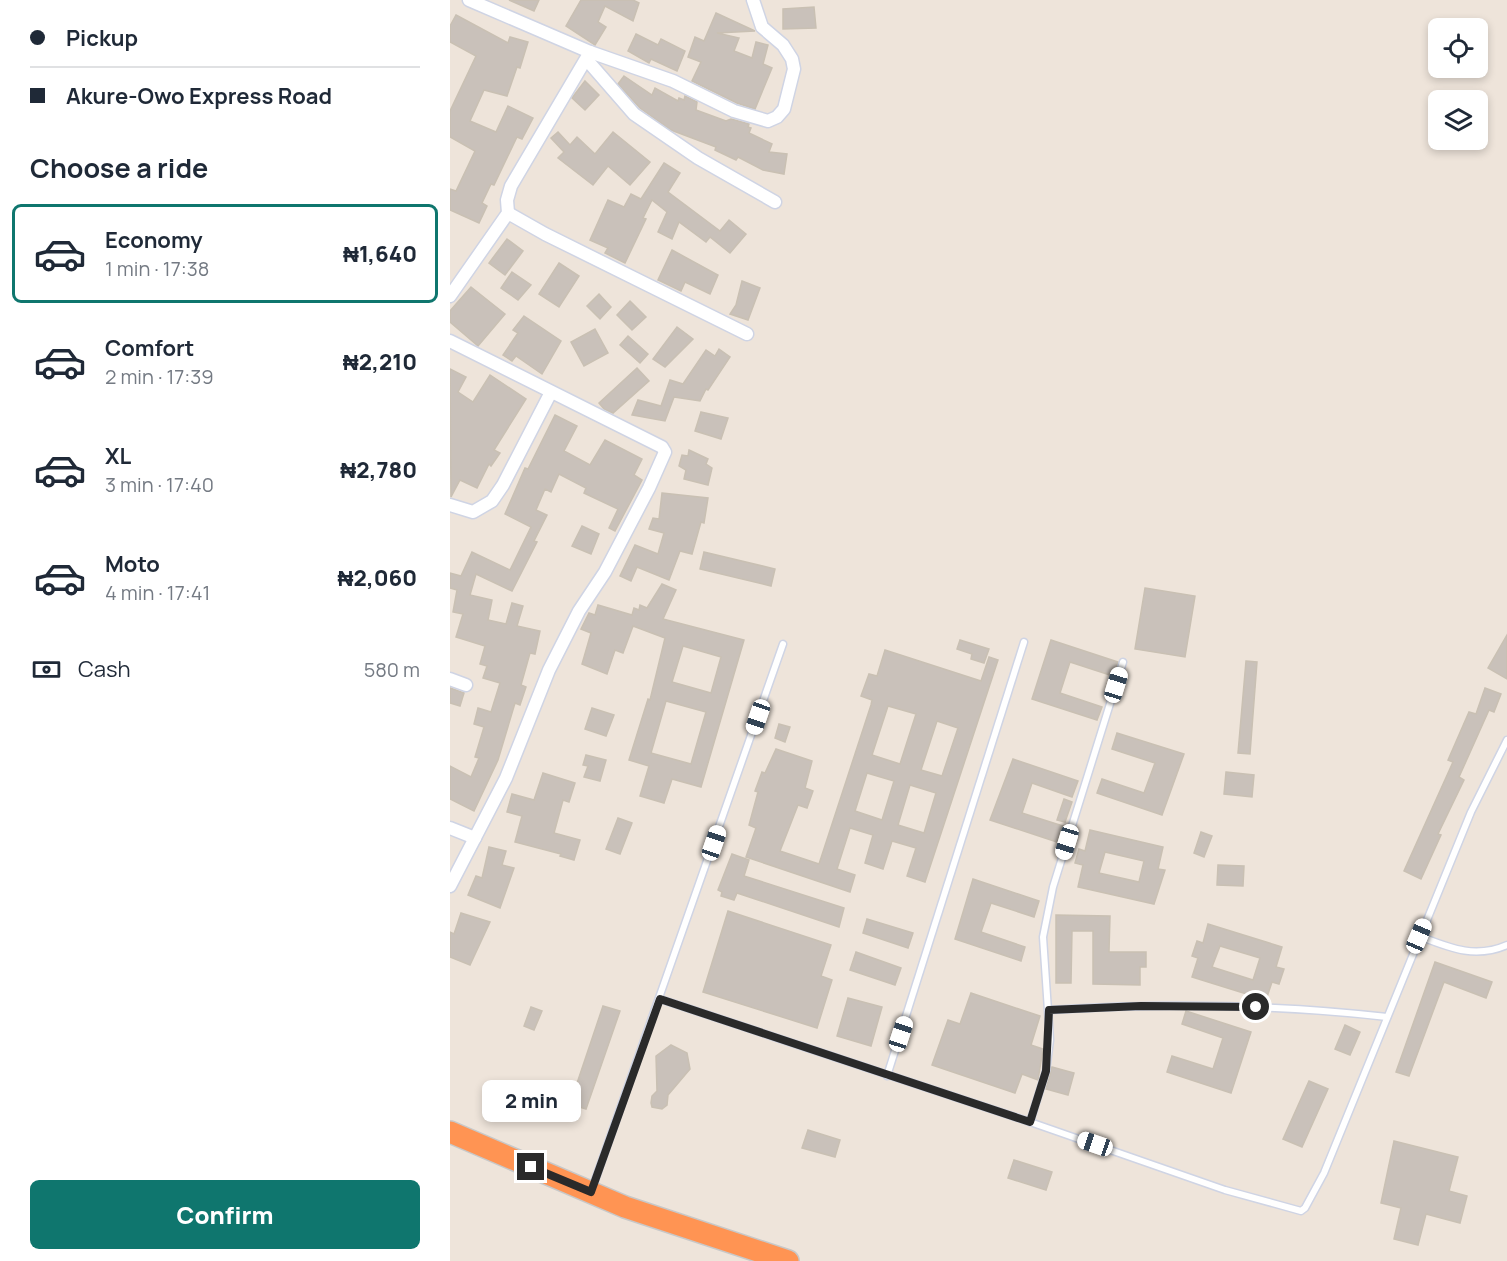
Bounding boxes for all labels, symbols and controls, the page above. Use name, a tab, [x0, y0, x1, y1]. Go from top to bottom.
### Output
map controls	[1428, 18, 1488, 150]
button: locate	[1428, 18, 1488, 78]
text: Pickup	[66, 23, 138, 53]
text: Akure-Owo Express Road	[66, 81, 332, 111]
button: layers	[1428, 90, 1488, 150]
text: Choose a ride	[30, 149, 208, 186]
text: Economy	[105, 225, 203, 255]
icon: car	[33, 227, 87, 281]
text: ₦1,640	[343, 239, 417, 269]
text: 1 min · 17:38	[105, 255, 209, 282]
text: Comfort	[105, 333, 194, 363]
icon: car	[33, 335, 87, 389]
text: ₦2,210	[343, 347, 417, 377]
text: 2 min · 17:39	[105, 363, 214, 390]
text: XL	[105, 441, 131, 471]
icon: car	[33, 443, 87, 497]
text: ₦2,780	[340, 455, 417, 485]
text: 3 min · 17:40	[105, 471, 214, 498]
text: Moto	[105, 549, 160, 579]
icon: car	[33, 551, 87, 605]
text: ₦2,060	[338, 563, 417, 593]
text: 4 min · 17:41	[105, 579, 210, 606]
icon: cash	[30, 653, 63, 686]
text: Cash	[78, 654, 131, 684]
text: 580 m	[364, 656, 420, 683]
car	[1102, 665, 1130, 705]
car	[744, 697, 772, 737]
car	[1053, 822, 1081, 862]
car	[700, 823, 728, 863]
car	[1404, 916, 1434, 956]
route start	[1242, 993, 1269, 1020]
car	[887, 1014, 915, 1054]
callout: 2 min	[482, 1080, 580, 1122]
text: 2 min	[505, 1087, 558, 1114]
car	[1075, 1130, 1115, 1158]
route end	[517, 1153, 544, 1180]
button: Confirm	[30, 1180, 420, 1249]

